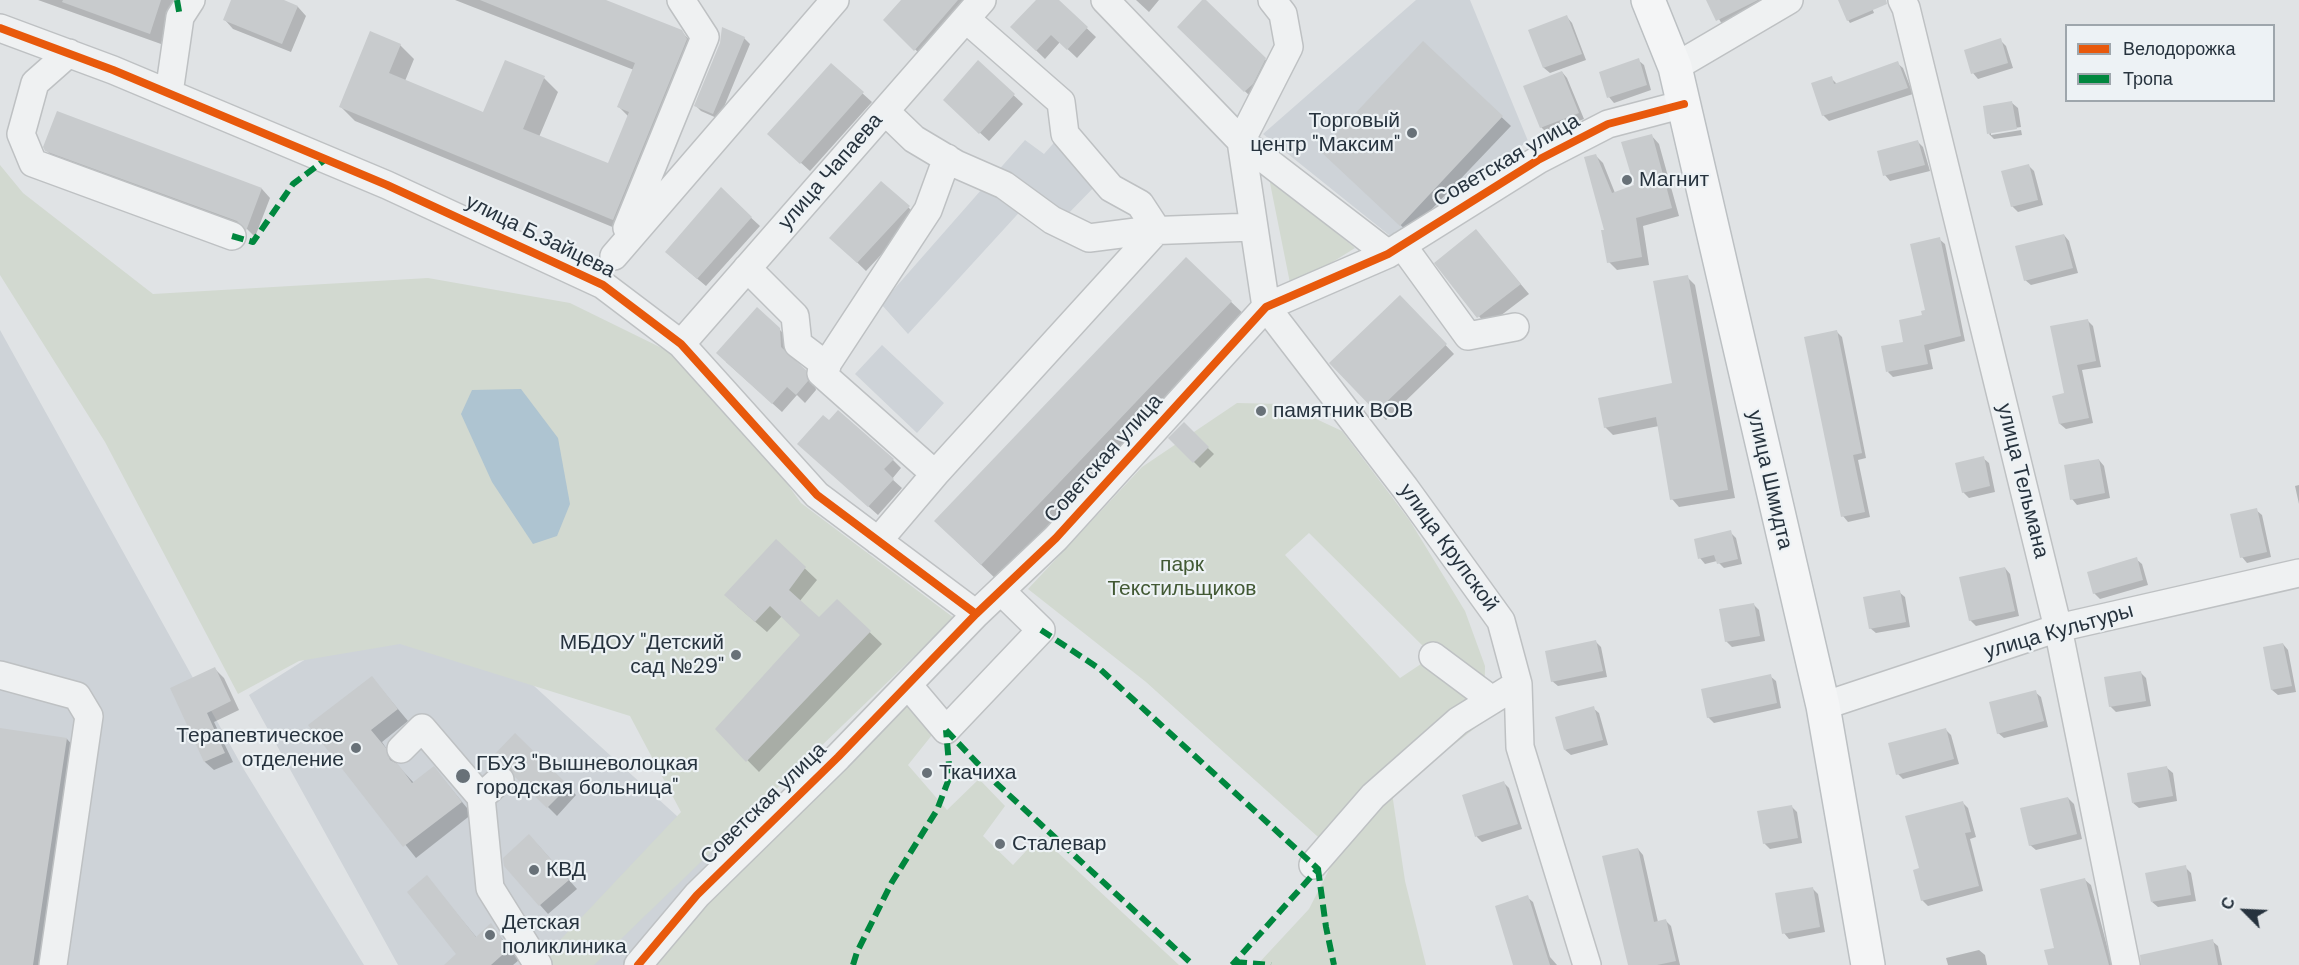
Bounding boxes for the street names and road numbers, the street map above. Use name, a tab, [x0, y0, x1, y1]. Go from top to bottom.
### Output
street label: улица Чапаева	[773, 109, 889, 235]
street label: Советская улица	[1429, 109, 1585, 213]
street label: улица Б.Зайцева	[461, 190, 619, 284]
street label: Советская улица	[1040, 389, 1168, 529]
street label: улица Тельмана	[1991, 401, 2053, 561]
street label: улица Шмидта	[1741, 408, 1797, 552]
street label: улица Крупской	[1393, 479, 1503, 617]
street label: улица Культуры	[1981, 599, 2137, 665]
street label: Советская улица	[696, 738, 832, 870]

